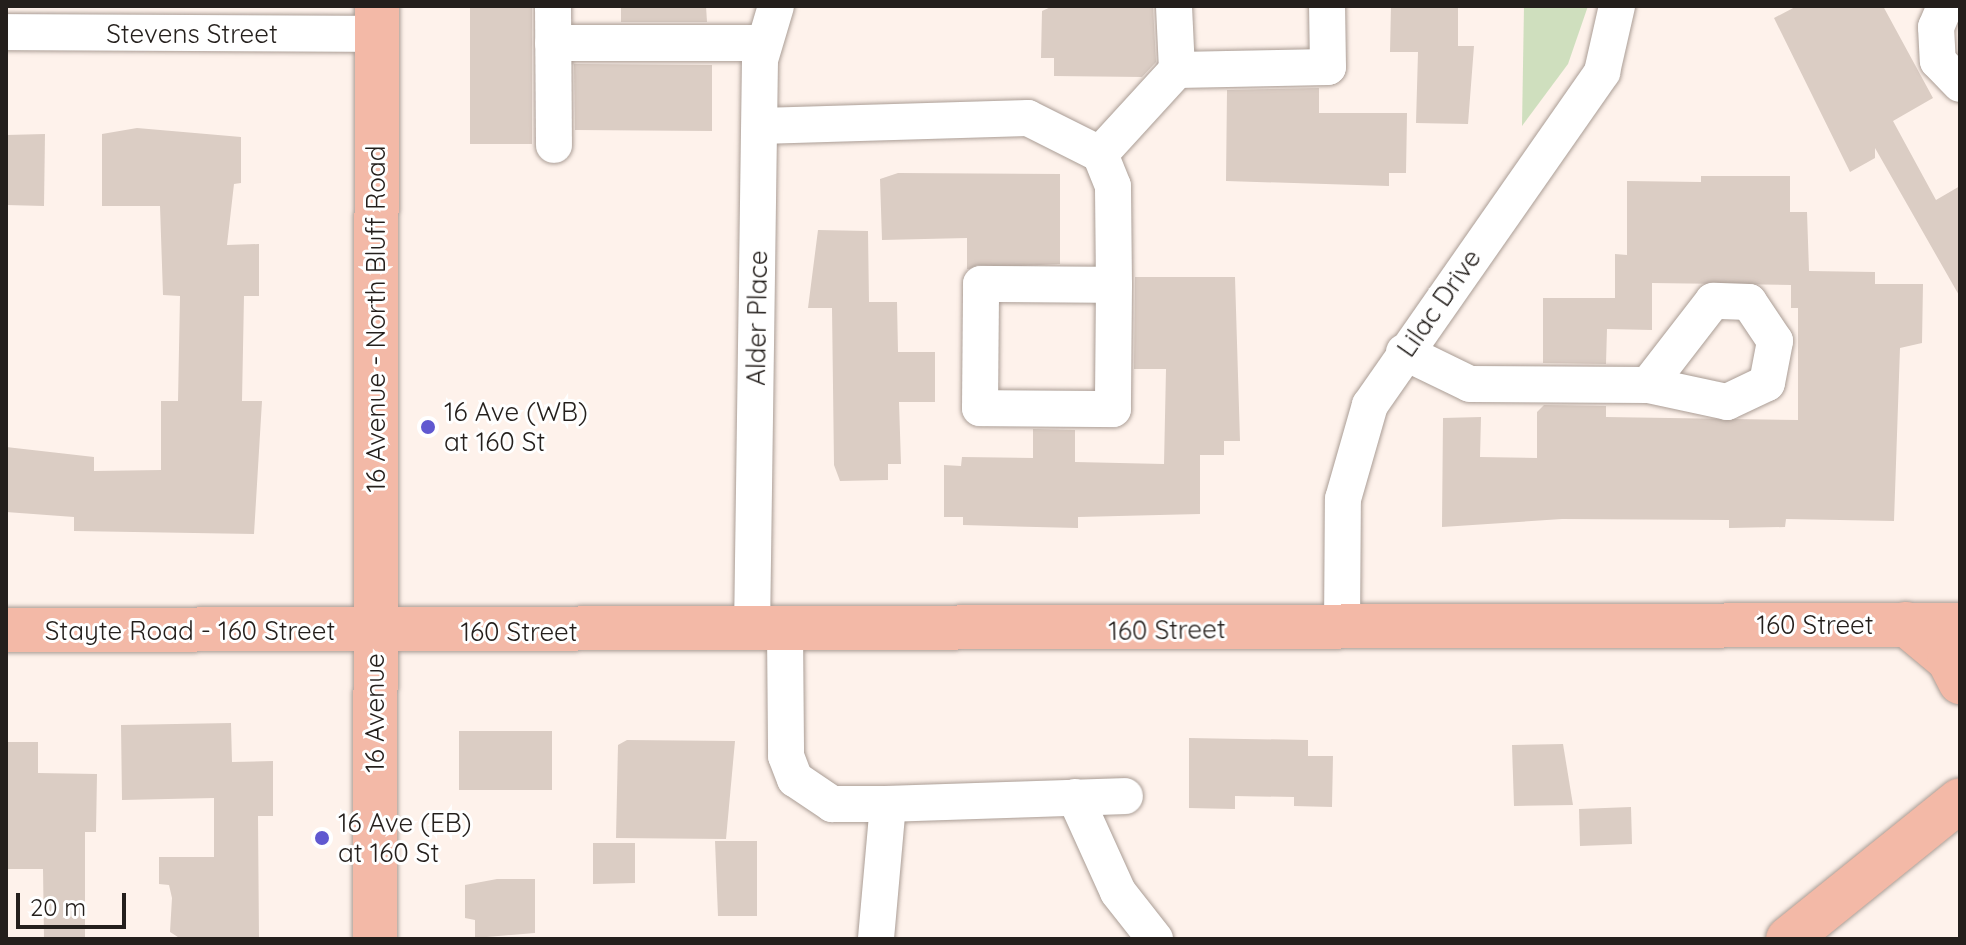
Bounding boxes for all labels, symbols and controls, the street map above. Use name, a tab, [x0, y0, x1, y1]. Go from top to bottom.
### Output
street label: Stevens Street	[106, 18, 278, 50]
street label: 16 Avenue - North Bluff Road	[360, 145, 392, 493]
street label: Lilac Drive	[1391, 243, 1487, 363]
street label: Alder Place	[740, 250, 774, 386]
place label: 16 Ave (WB) at 160 St	[444, 396, 588, 458]
marker: 16 Ave (WB) at 160 St	[419, 418, 437, 436]
street label: 160 Street	[1756, 609, 1874, 641]
street label: 160 Street	[1108, 613, 1226, 647]
street label: Stayte Road - 160 Street	[45, 615, 335, 647]
street label: 160 Street	[460, 616, 578, 648]
street label: 16 Avenue	[359, 653, 391, 773]
place label: 16 Ave (EB) at 160 St	[338, 807, 471, 868]
marker: 16 Ave (EB) at 160 St	[313, 829, 331, 847]
scale bar	[20, 877, 130, 927]
text: 20 m	[30, 892, 86, 922]

